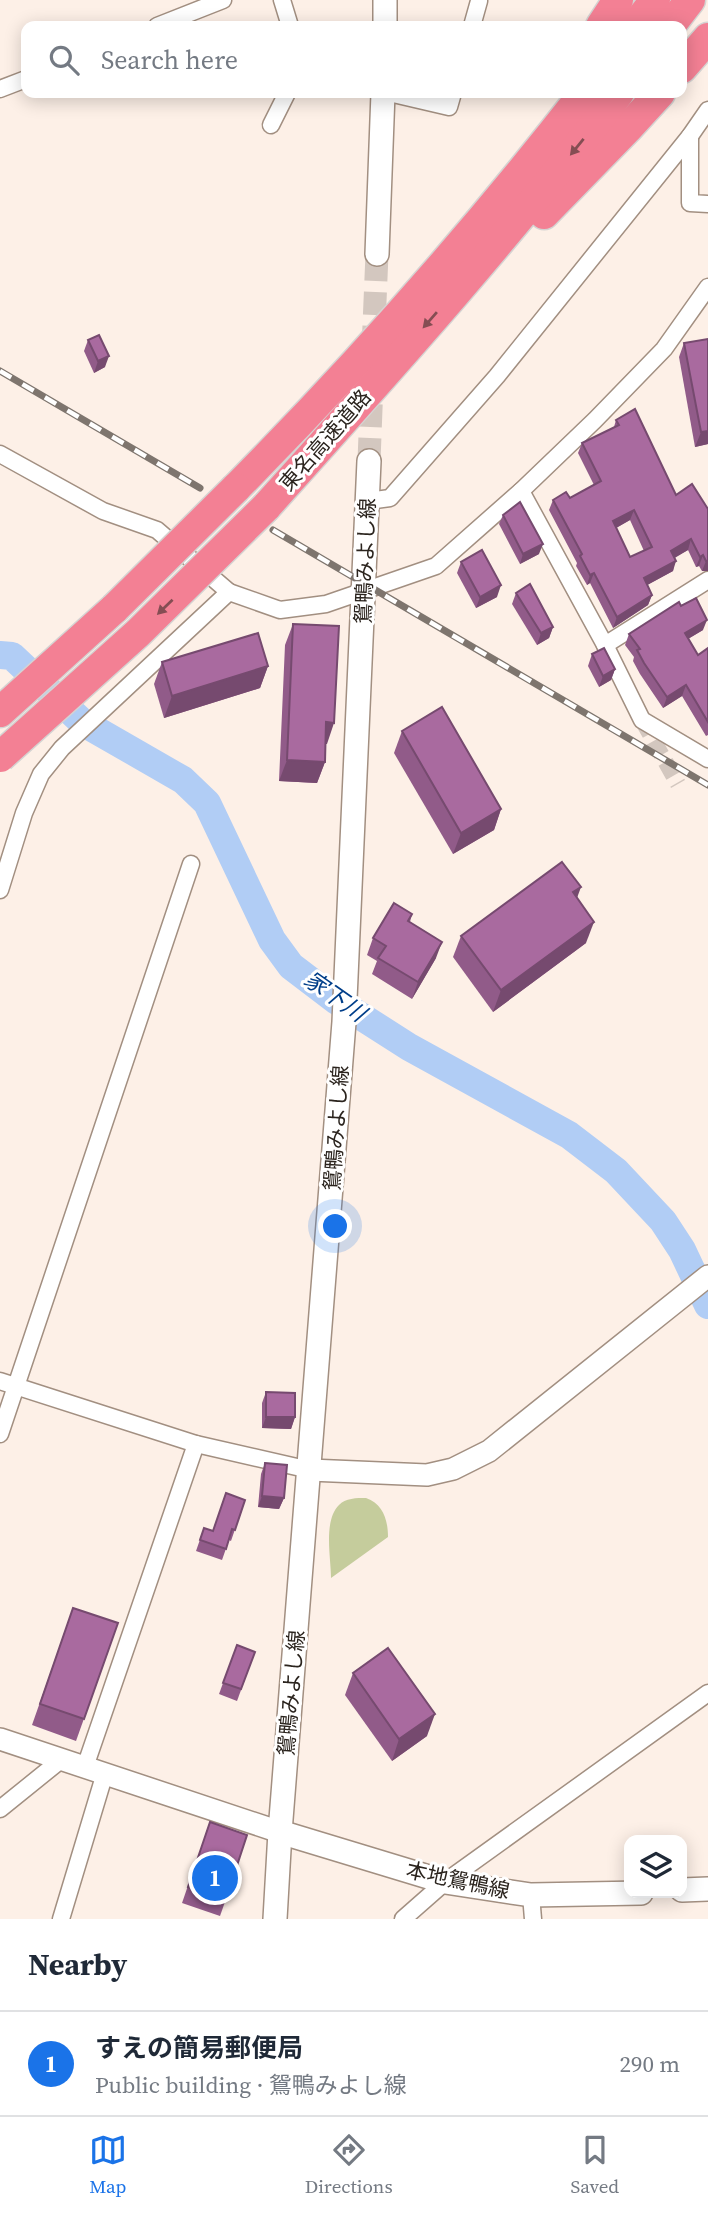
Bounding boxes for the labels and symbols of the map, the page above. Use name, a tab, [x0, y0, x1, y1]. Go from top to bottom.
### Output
one-way arrow	[570, 138, 585, 155]
one-way arrow	[422, 311, 438, 329]
street label: 東名高速道路	[273, 383, 377, 497]
street label: 鴛鴨みよし線	[348, 498, 382, 624]
one-way arrow	[156, 598, 173, 615]
water label: 家下川	[298, 963, 375, 1031]
street label: 鴛鴨みよし線	[317, 1064, 355, 1192]
your location	[318, 1209, 352, 1243]
street label: 鴛鴨みよし線	[271, 1629, 311, 1757]
pin: 1	[192, 1852, 238, 1904]
street label: 本地鴛鴨線	[404, 1855, 512, 1905]

